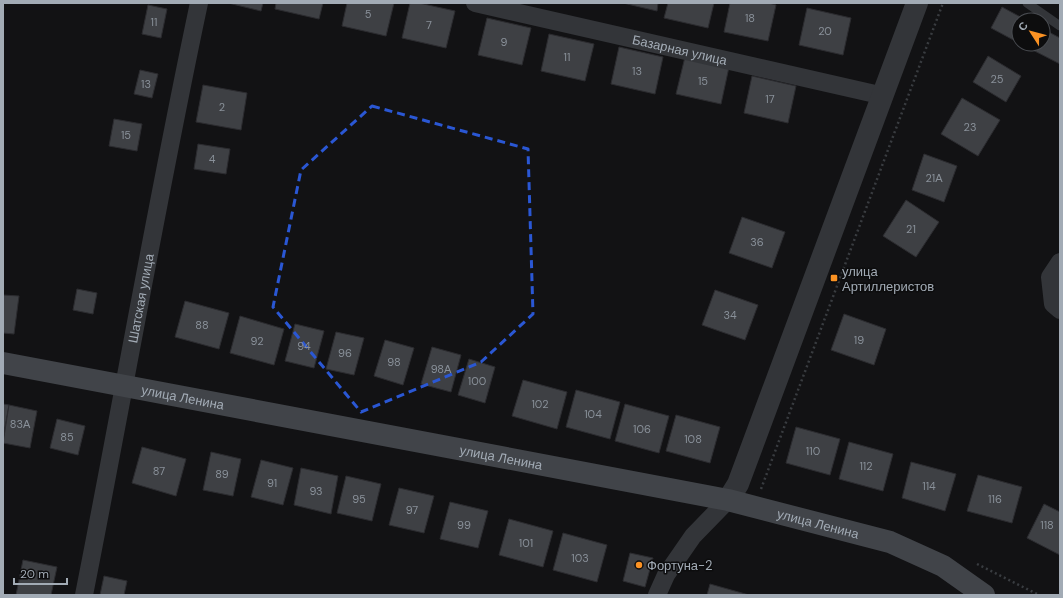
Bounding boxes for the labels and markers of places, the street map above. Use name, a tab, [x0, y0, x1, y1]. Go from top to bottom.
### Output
place label: улица Артиллеристов	[842, 263, 934, 295]
marker: улица Артиллеристов	[829, 273, 839, 283]
place label: Фортуна-2	[647, 557, 713, 574]
marker: Фортуна-2	[634, 560, 644, 570]

